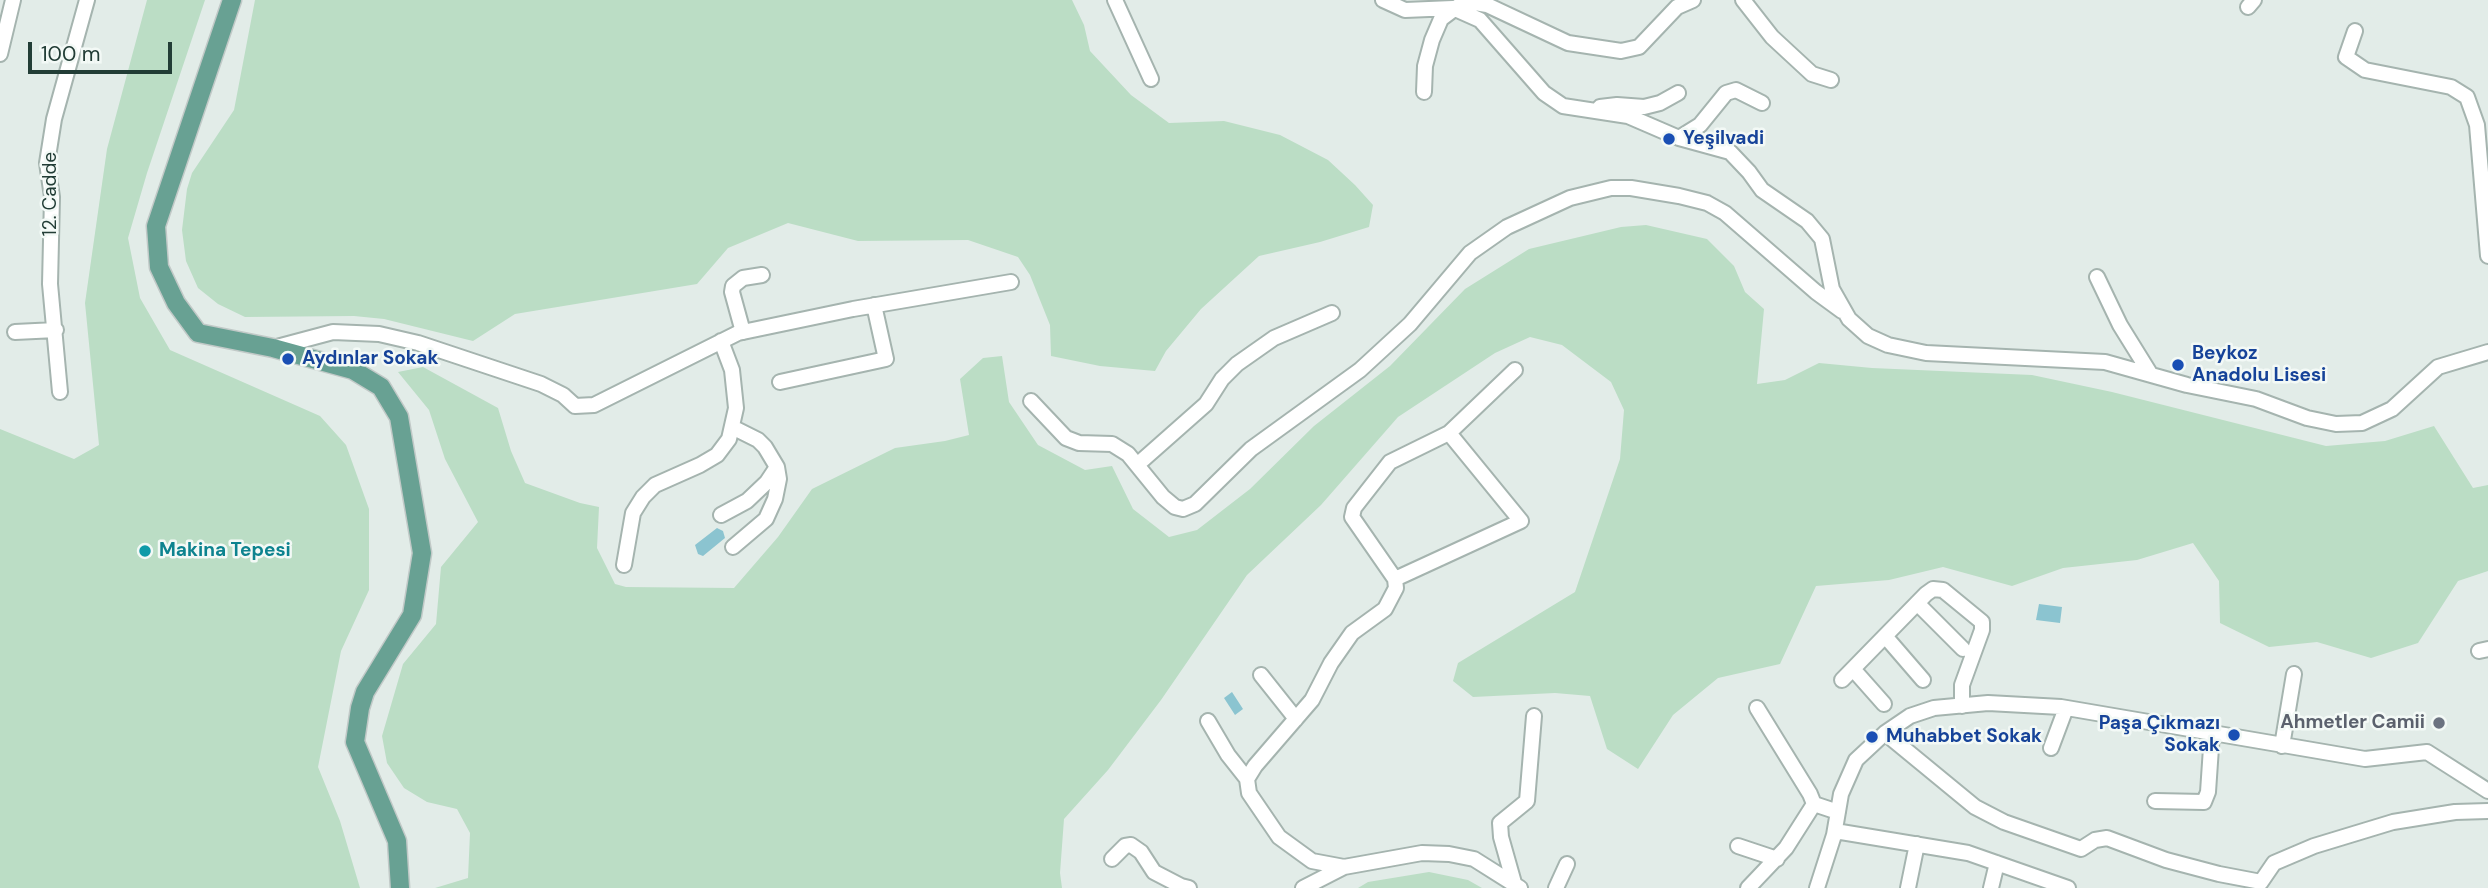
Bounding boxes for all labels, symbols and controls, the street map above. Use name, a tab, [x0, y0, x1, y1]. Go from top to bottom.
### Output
scale bar	[32, 28, 175, 72]
text: 100 m	[41, 40, 101, 68]
place label: Yeşilvadi	[1683, 128, 1764, 150]
marker: Yeşilvadi	[1661, 131, 1677, 147]
street label: 12. Cadde	[40, 152, 62, 236]
place label: Beykoz Anadolu Lisesi	[2192, 343, 2326, 387]
place label: Aydınlar Sokak	[302, 348, 438, 370]
marker: Aydınlar Sokak	[280, 351, 296, 367]
marker: Beykoz Anadolu Lisesi	[2170, 357, 2186, 373]
place label: Makina Tepesi	[159, 540, 291, 562]
marker: Makina Tepesi	[137, 543, 153, 559]
place label: Ahmetler Camii	[2280, 712, 2425, 734]
place label: Paşa Çıkmazı Sokak	[2099, 713, 2220, 757]
marker: Ahmetler Camii	[2431, 715, 2447, 731]
place label: Muhabbet Sokak	[1886, 726, 2042, 748]
marker: Paşa Çıkmazı Sokak	[2226, 727, 2242, 743]
marker: Muhabbet Sokak	[1864, 729, 1880, 745]

